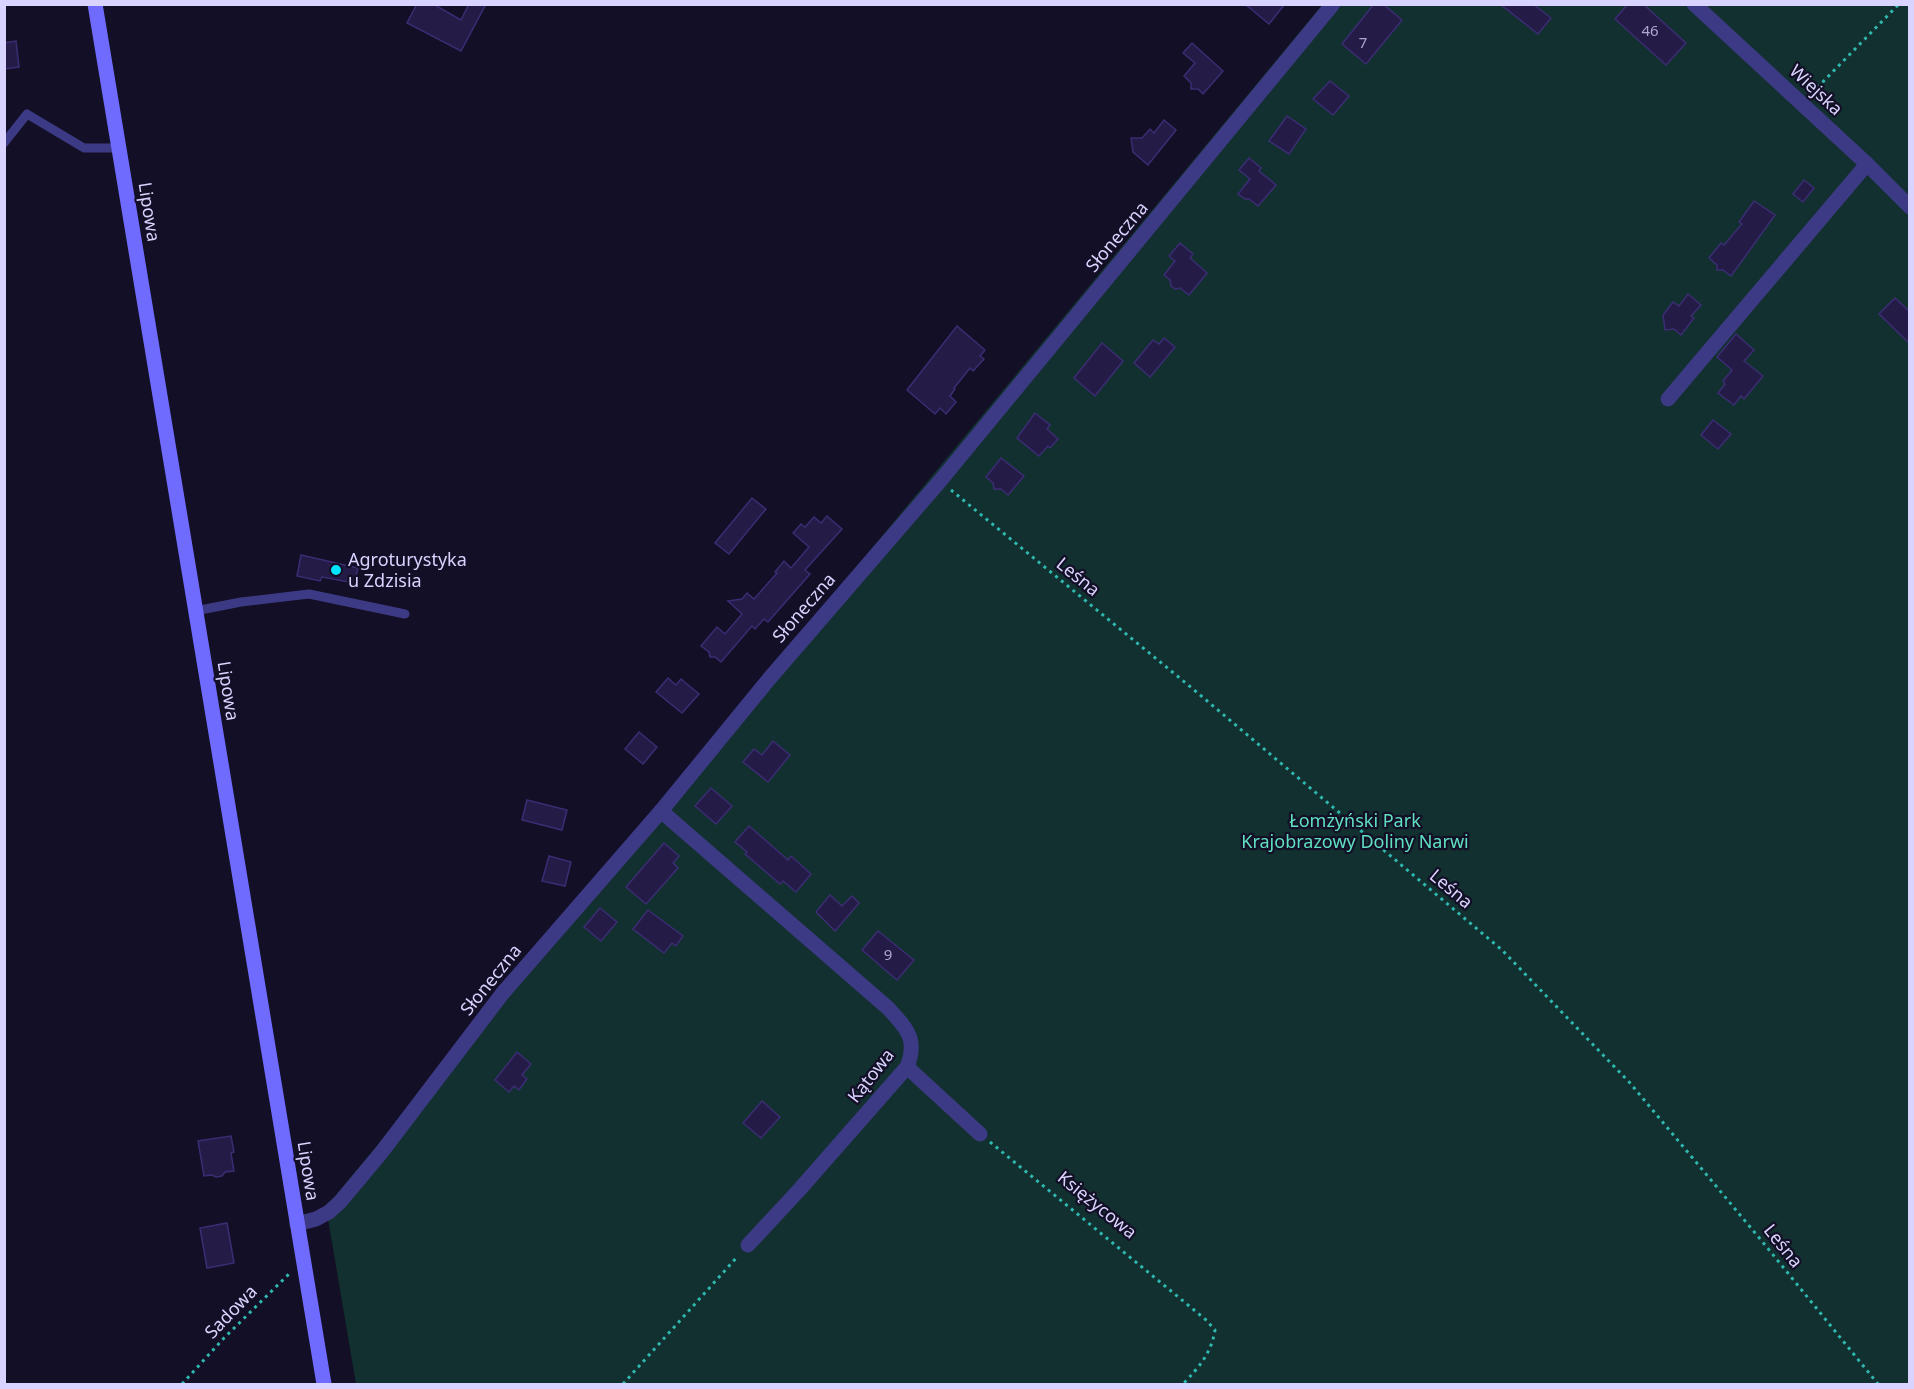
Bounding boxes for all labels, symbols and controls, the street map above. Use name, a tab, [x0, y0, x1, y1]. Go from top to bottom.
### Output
house number: 46	[1641, 20, 1659, 40]
house number: 7	[1359, 32, 1367, 52]
street label: Wiejska	[1785, 58, 1848, 120]
street label: Lipowa	[133, 180, 167, 243]
street label: Słoneczna	[1080, 196, 1153, 277]
place label: Agroturystyka u Zdzisia	[348, 547, 467, 592]
street label: Leśna	[1052, 551, 1105, 601]
marker: Agroturystyka u Zdzisia	[329, 563, 343, 577]
street label: Słoneczna	[766, 567, 840, 647]
street label: Lipowa	[212, 659, 246, 722]
park label: Łomżyński Park Krajobrazowy Doliny Narwi	[1241, 808, 1469, 853]
street label: Leśna	[1425, 863, 1478, 913]
street label: Słoneczna	[454, 939, 526, 1020]
house number: 9	[884, 944, 892, 964]
street label: Kątowa	[842, 1043, 899, 1107]
street label: Lipowa	[292, 1139, 326, 1202]
street label: Księżycowa	[1053, 1165, 1142, 1244]
street label: Leśna	[1759, 1219, 1809, 1272]
street label: Sadowa	[199, 1279, 262, 1343]

